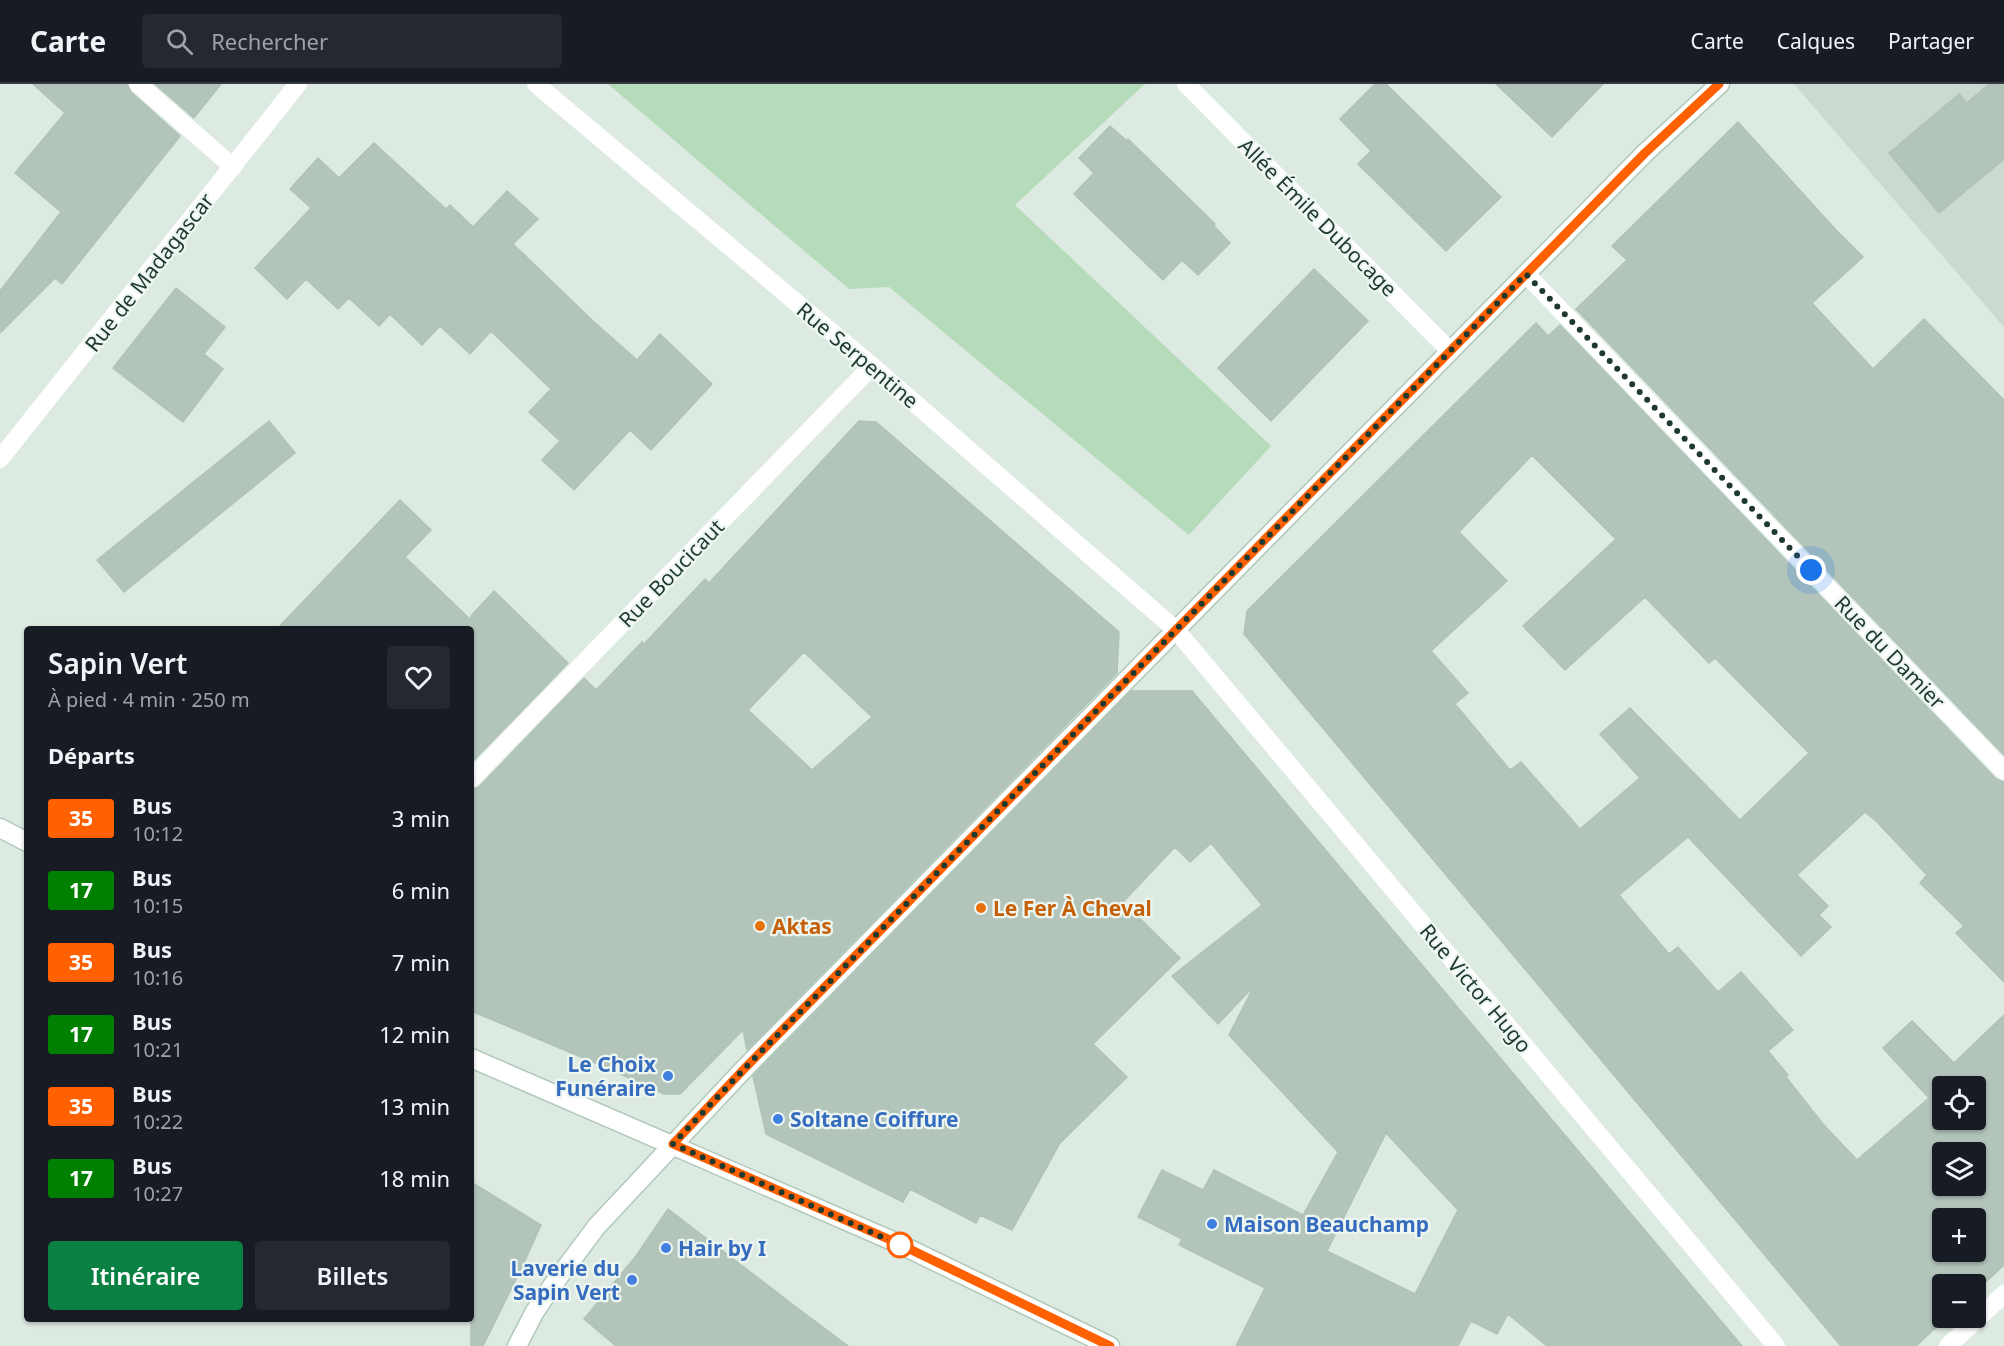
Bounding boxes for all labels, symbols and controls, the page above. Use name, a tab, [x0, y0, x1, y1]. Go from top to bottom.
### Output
search box	[142, 14, 562, 68]
text: Carte	[30, 22, 106, 60]
icon: search	[163, 25, 196, 58]
text: Rechercher	[211, 26, 328, 56]
text: Carte	[1691, 27, 1744, 55]
text: Calques	[1777, 27, 1855, 55]
text: Partager	[1888, 27, 1974, 55]
street label: Allée Émile Dubocage	[1233, 132, 1403, 302]
street label: Rue de Madagascar	[78, 187, 220, 357]
street label: Rue Serpentine	[791, 296, 925, 414]
street label: Rue Boucicaut	[612, 512, 730, 633]
your location	[1796, 555, 1826, 585]
street label: Rue du Damier	[1829, 589, 1951, 715]
text: Sapin Vert	[48, 644, 187, 682]
button: heart	[387, 646, 450, 709]
text: À pied · 4 min · 250 m	[48, 686, 250, 713]
text: Départs	[48, 740, 135, 770]
text: Bus	[132, 790, 172, 820]
text: 3 min	[392, 803, 450, 833]
text: 35	[69, 804, 93, 832]
text: 10:12	[132, 820, 183, 847]
text: Bus	[132, 862, 172, 892]
text: 6 min	[392, 875, 450, 905]
text: 17	[69, 876, 93, 904]
text: 10:15	[132, 892, 183, 919]
place label: Le Fer À Cheval	[993, 894, 1152, 922]
marker: Le Fer À Cheval	[974, 901, 988, 915]
place label: Aktas	[772, 912, 832, 940]
street label: Rue Victor Hugo	[1414, 918, 1538, 1058]
marker: Aktas	[753, 919, 767, 933]
text: Bus	[132, 934, 172, 964]
text: 7 min	[392, 947, 450, 977]
text: 35	[69, 948, 93, 976]
text: 10:16	[132, 964, 183, 991]
text: Bus	[132, 1006, 172, 1036]
text: 12 min	[379, 1019, 450, 1049]
text: 17	[69, 1020, 93, 1048]
text: 10:21	[132, 1036, 183, 1063]
place label: Le Choix Funéraire	[555, 1050, 657, 1102]
marker: Le Choix Funéraire	[661, 1069, 675, 1083]
map controls	[1932, 1076, 1986, 1328]
button: locate	[1932, 1076, 1986, 1130]
text: Bus	[132, 1078, 172, 1108]
text: 13 min	[379, 1091, 450, 1121]
text: 35	[69, 1092, 93, 1120]
place label: Soltane Coiffure	[790, 1105, 959, 1133]
text: 10:22	[132, 1108, 183, 1135]
marker: Soltane Coiffure	[771, 1112, 785, 1126]
button: layers	[1932, 1142, 1986, 1196]
text: Bus	[132, 1150, 172, 1180]
text: 18 min	[379, 1163, 450, 1193]
text: 17	[69, 1164, 93, 1192]
text: 10:27	[132, 1180, 183, 1207]
button: +	[1932, 1208, 1986, 1262]
place label: Maison Beauchamp	[1224, 1210, 1429, 1238]
marker: Maison Beauchamp	[1205, 1217, 1219, 1231]
unlabelled marker	[887, 1232, 913, 1258]
place label: Hair by I	[678, 1234, 766, 1262]
button: Itinéraire	[48, 1241, 243, 1310]
button: Billets	[255, 1241, 450, 1310]
marker: Hair by I	[659, 1241, 673, 1255]
place label: Laverie du Sapin Vert	[511, 1254, 620, 1306]
marker: Laverie du Sapin Vert	[625, 1273, 639, 1287]
button: −	[1932, 1274, 1986, 1328]

